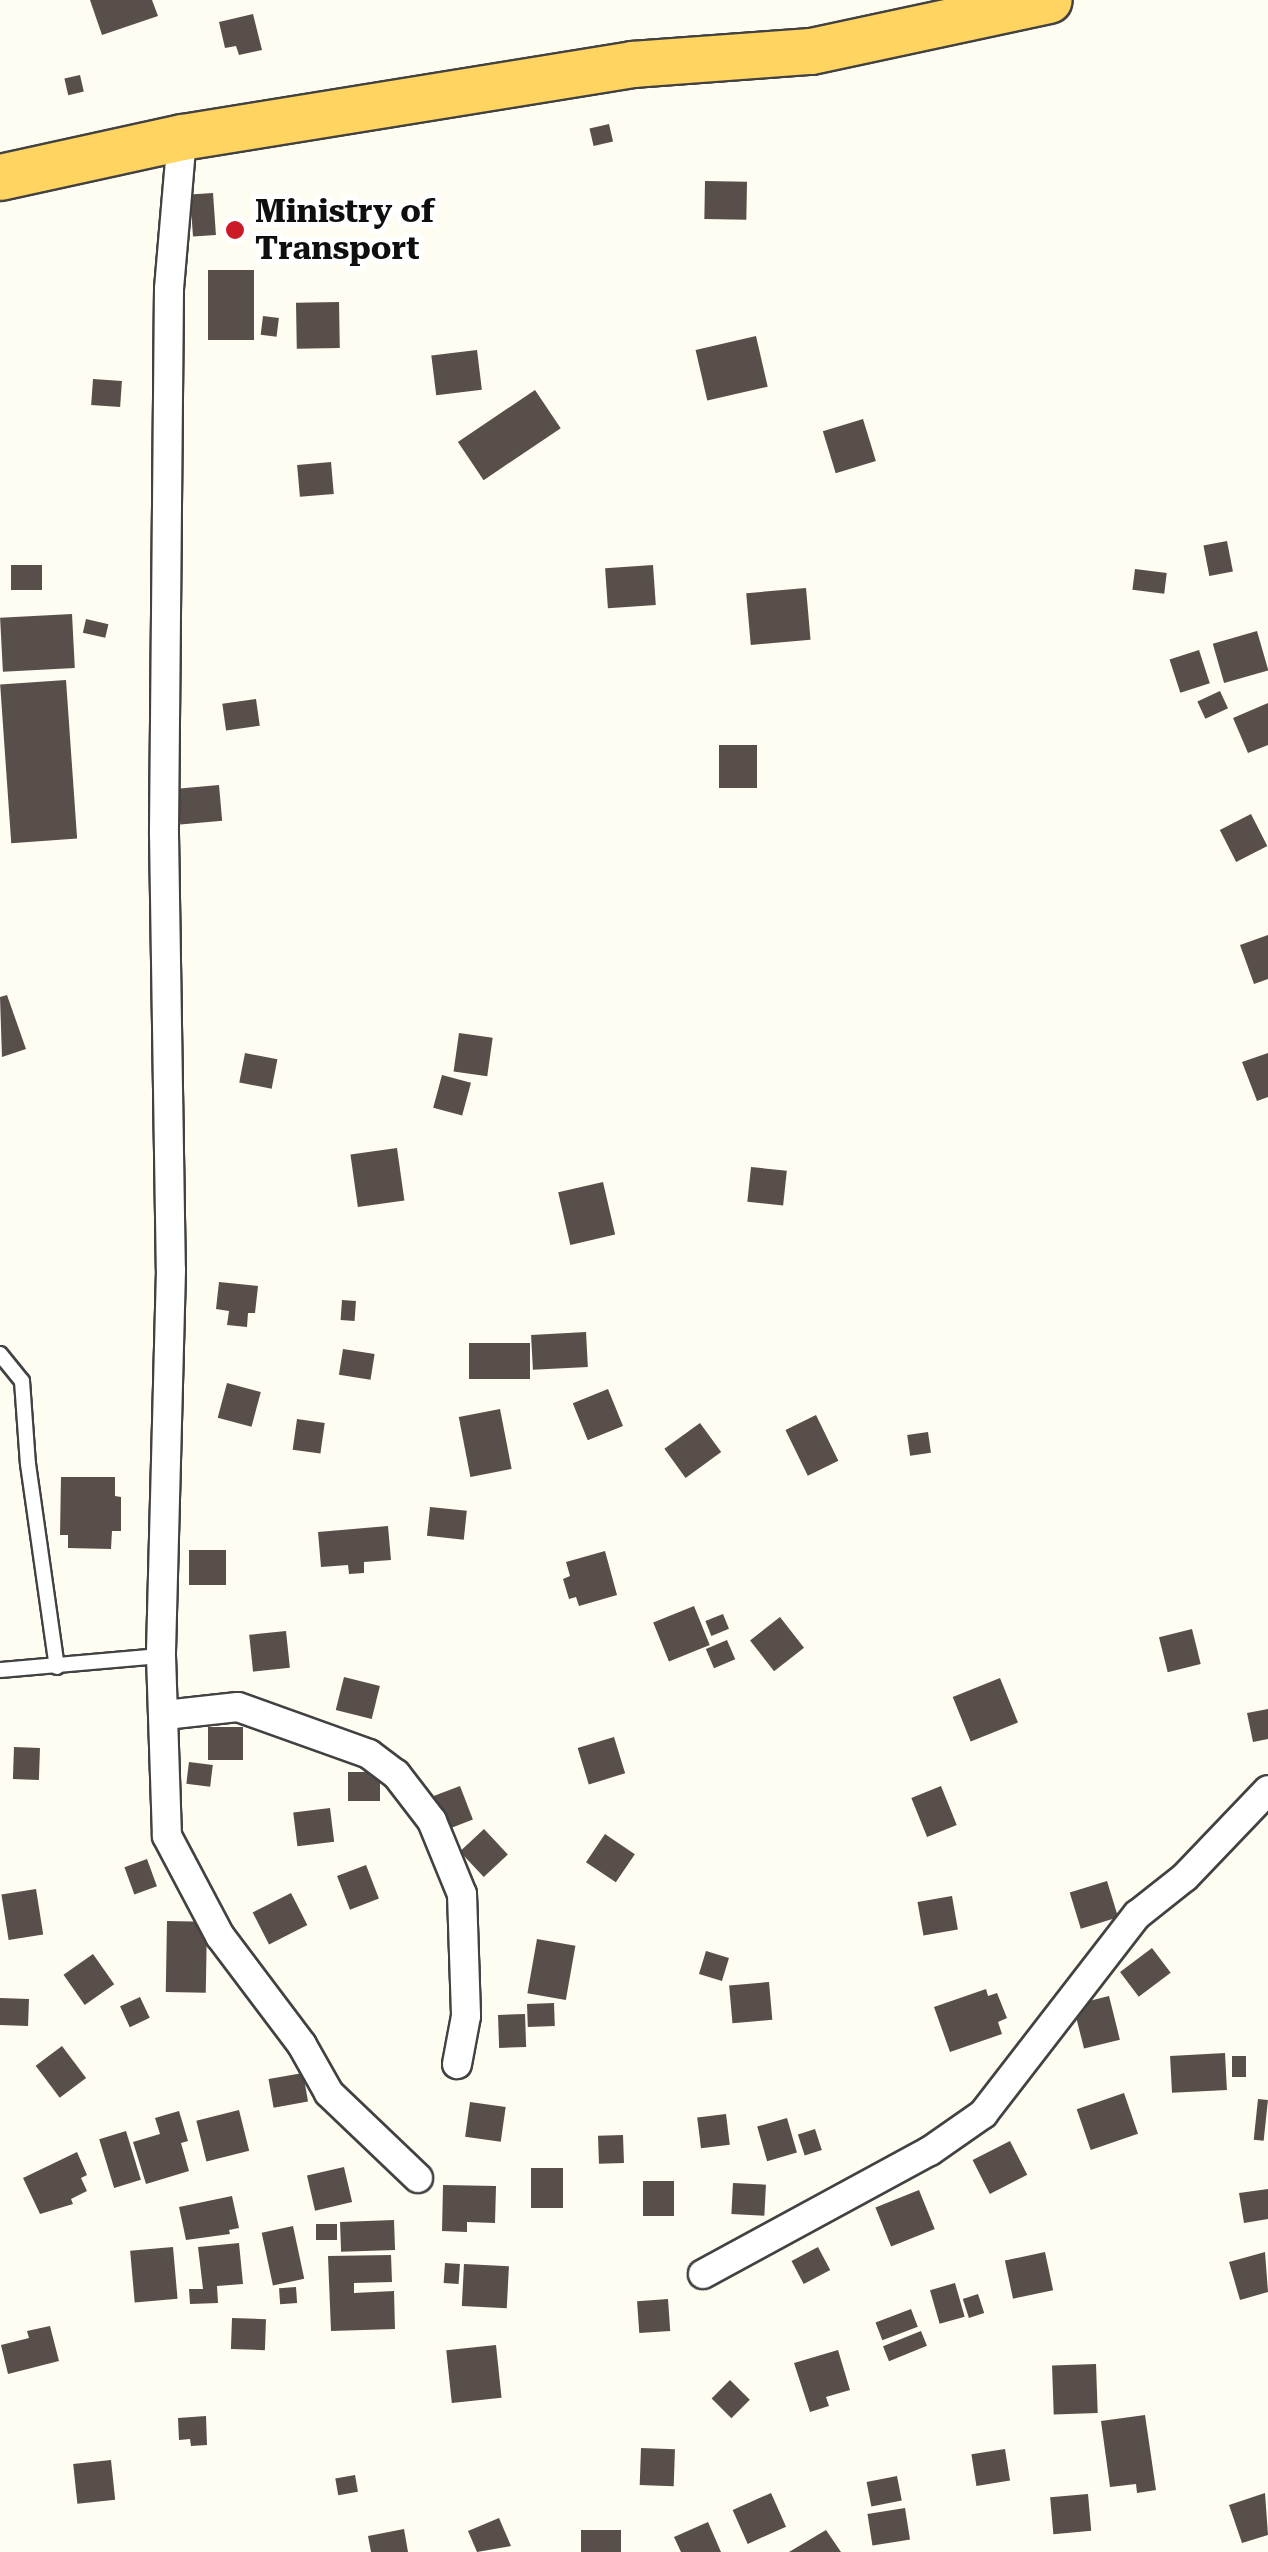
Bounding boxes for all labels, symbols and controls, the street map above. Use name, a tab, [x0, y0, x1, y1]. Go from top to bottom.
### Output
place label: Ministry of Transport	[255, 193, 434, 268]
marker: Ministry of Transport	[224, 219, 246, 241]

